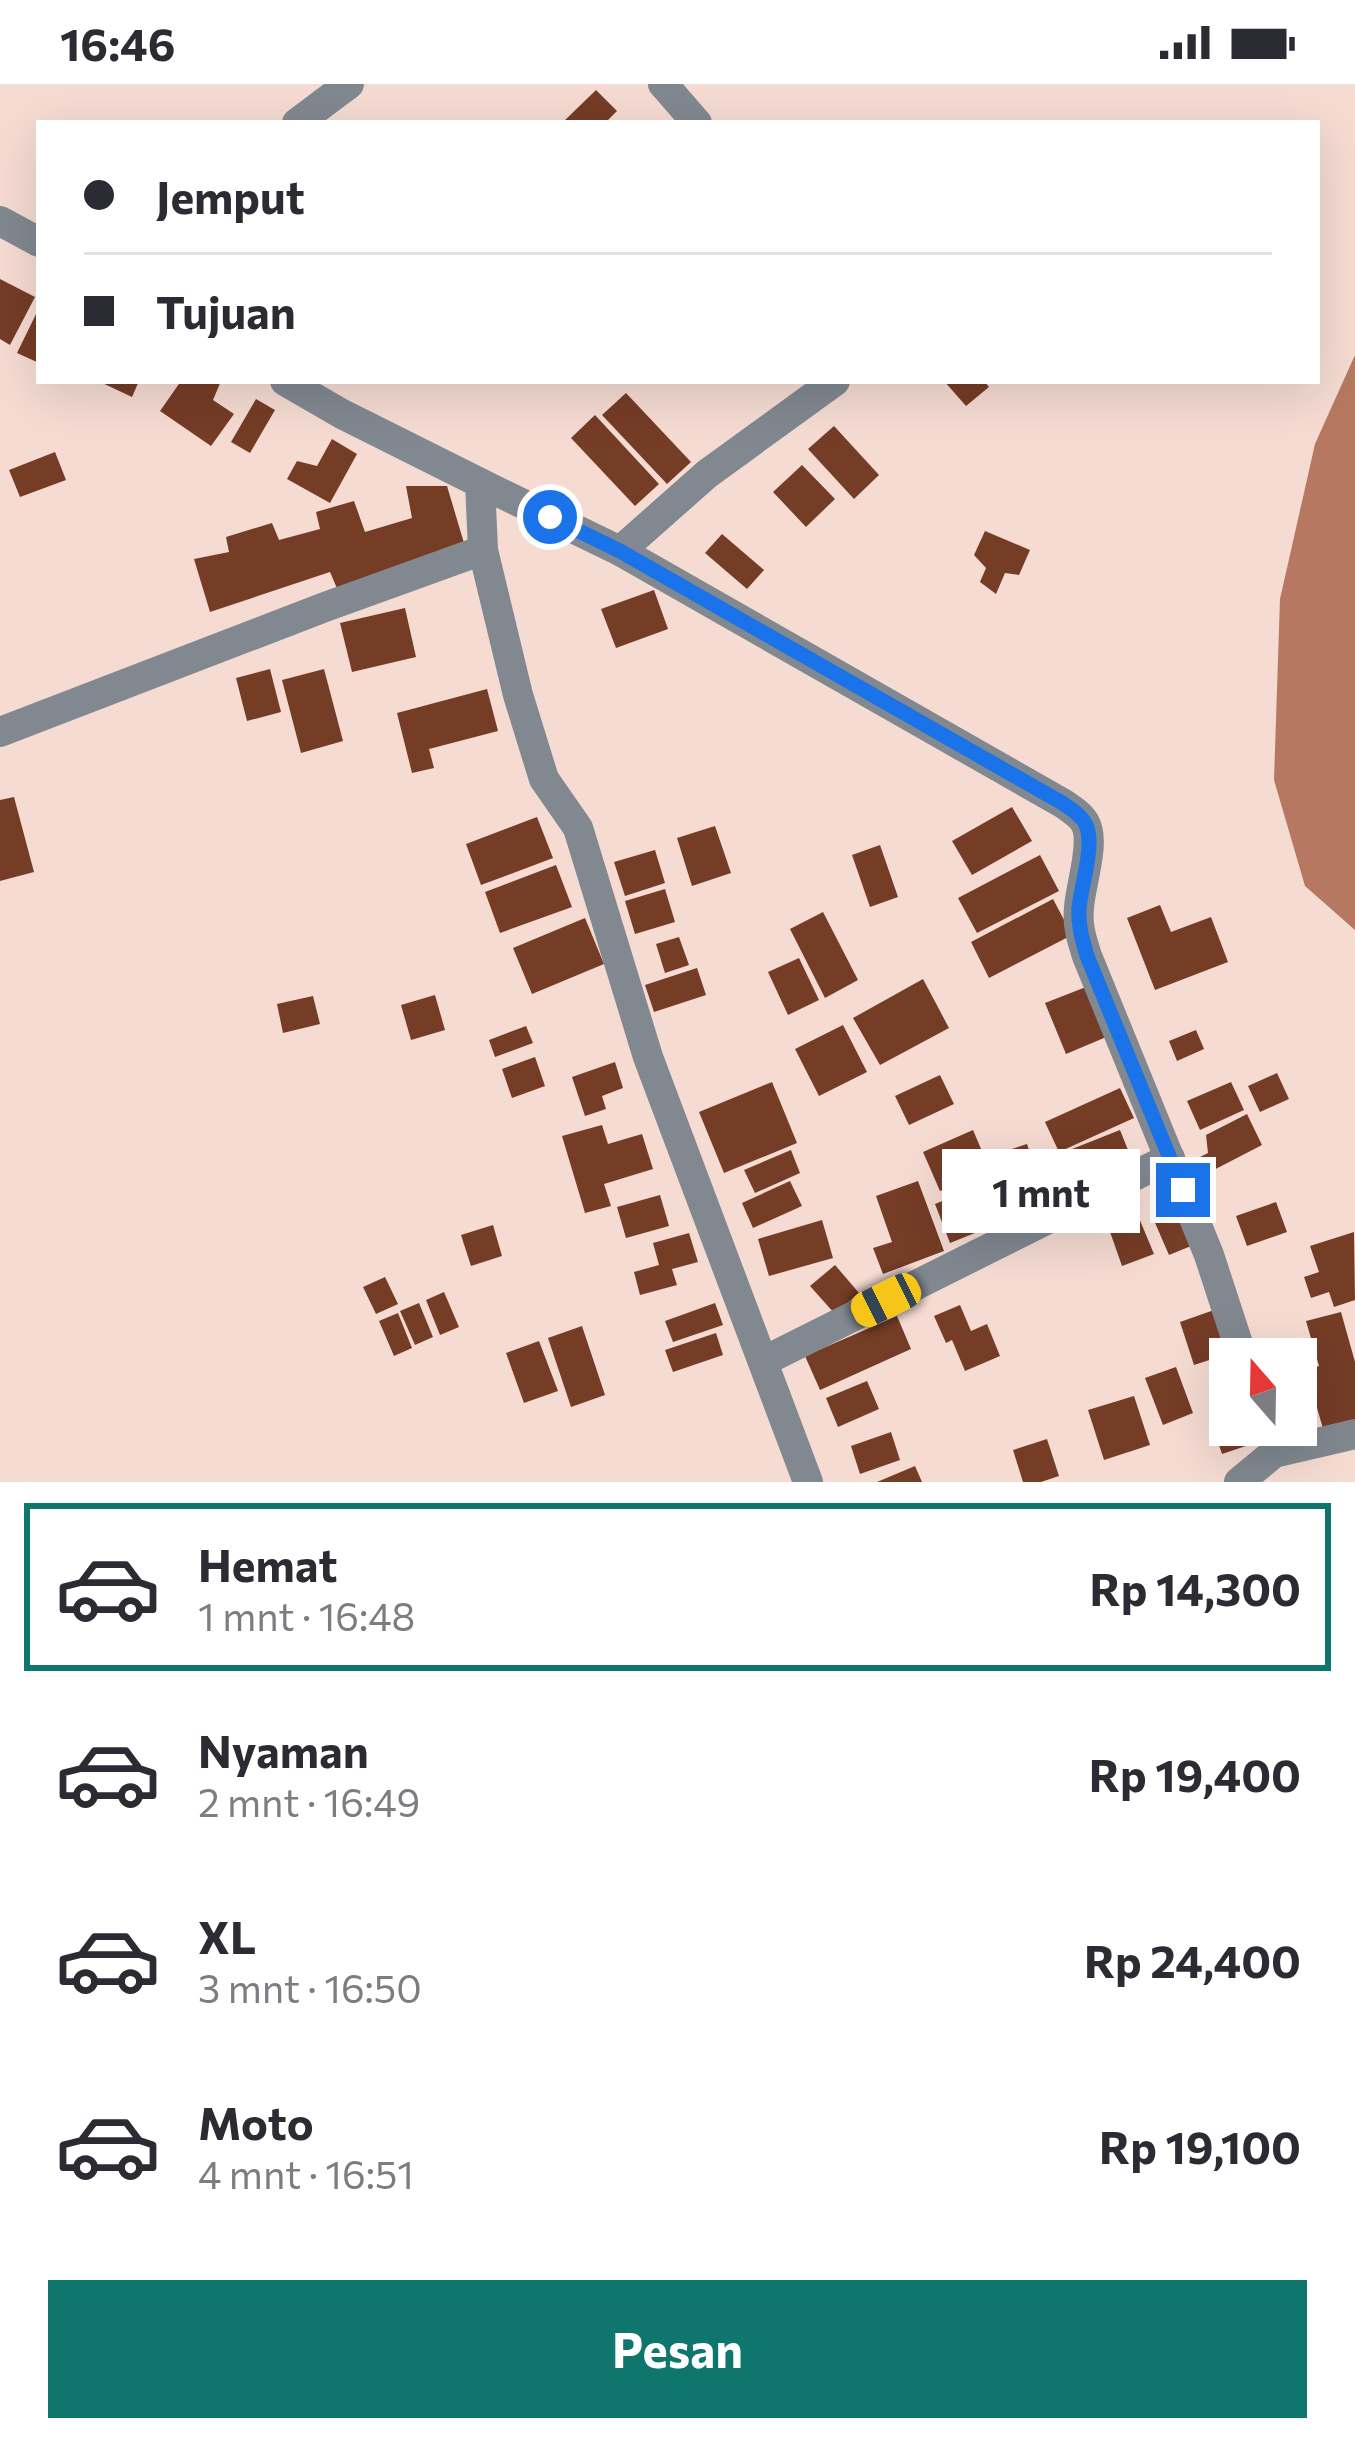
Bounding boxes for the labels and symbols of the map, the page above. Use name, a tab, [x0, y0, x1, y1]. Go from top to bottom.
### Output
route start	[523, 490, 577, 544]
callout: 1 mnt	[943, 1148, 1141, 1232]
route end	[1156, 1163, 1210, 1217]
car	[846, 1268, 926, 1332]
north arrow	[1209, 1338, 1317, 1446]

